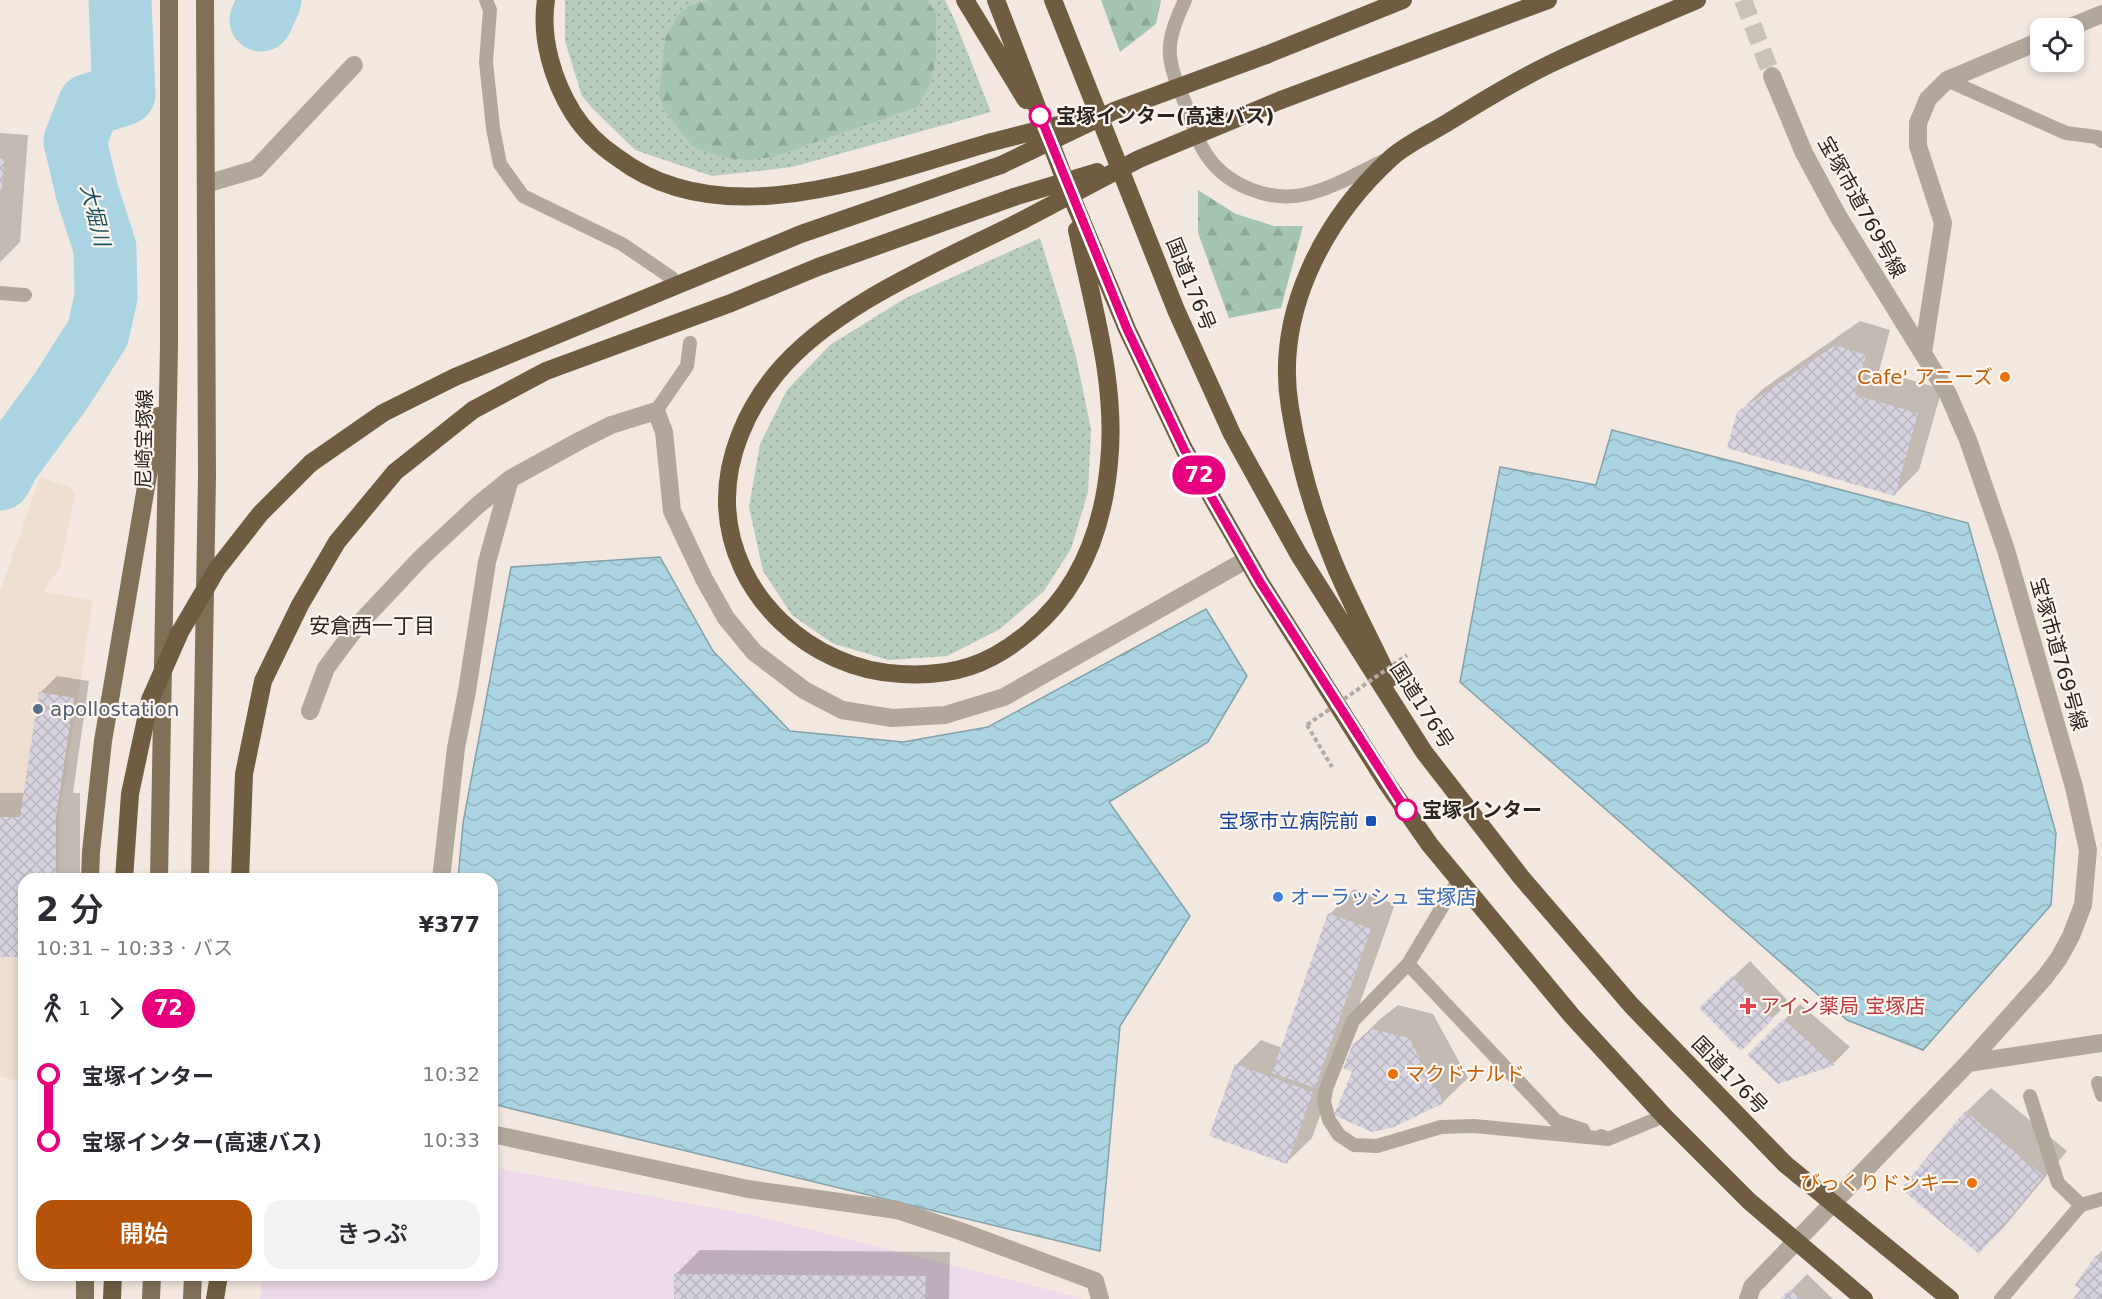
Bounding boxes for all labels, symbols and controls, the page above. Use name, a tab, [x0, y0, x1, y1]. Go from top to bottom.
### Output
map controls	[2030, 18, 2084, 72]
button: locate	[2030, 18, 2084, 72]
place label: 宝塚インター(高速バス)	[1056, 104, 1274, 128]
marker: 宝塚インター(高速バス)	[1029, 105, 1051, 127]
street label: 宝塚市道769号線	[1813, 132, 1911, 282]
water label: 大堀川	[76, 182, 115, 250]
street label: 国道176号	[1161, 234, 1221, 334]
place label: Cafe' アニーズ	[1857, 365, 1993, 389]
marker: Cafe' アニーズ	[1998, 370, 2012, 384]
street label: 尼崎宝塚線	[131, 389, 157, 489]
line badge: 72	[1172, 456, 1226, 494]
text: 72	[1184, 463, 1214, 487]
street label: 宝塚市道769号線	[2026, 575, 2092, 733]
district label: 安倉西一丁目	[309, 614, 435, 638]
street label: 国道176号	[1385, 657, 1459, 753]
place label: apollostation	[50, 697, 179, 721]
marker: apollostation	[31, 702, 45, 716]
place label: 宝塚インター	[1422, 798, 1542, 822]
marker: 宝塚インター	[1395, 799, 1417, 821]
place label: 宝塚市立病院前	[1219, 809, 1359, 833]
marker: 宝塚市立病院前	[1364, 814, 1378, 828]
place label: オーラッシュ 宝塚店	[1290, 885, 1476, 909]
text: 2 分	[36, 890, 103, 929]
marker: オーラッシュ 宝塚店	[1271, 890, 1285, 904]
text: ¥377	[419, 912, 480, 937]
text: 10:31 – 10:33 · バス	[36, 936, 233, 960]
icon: walk	[36, 992, 69, 1025]
icon: forward	[100, 992, 133, 1025]
place label: アイン薬局 宝塚店	[1760, 994, 1925, 1018]
text: 1	[78, 996, 91, 1020]
text: 72	[154, 996, 183, 1020]
marker: アイン薬局 宝塚店	[1741, 999, 1755, 1013]
street label: 国道176号	[1687, 1031, 1773, 1119]
text: 10:32	[422, 1062, 480, 1086]
place label: マクドナルド	[1405, 1062, 1525, 1086]
text: 宝塚インター	[82, 1064, 214, 1089]
marker: マクドナルド	[1386, 1067, 1400, 1081]
text: 10:33	[422, 1128, 480, 1152]
text: 宝塚インター(高速バス)	[82, 1130, 322, 1155]
place label: びっくりドンキー	[1800, 1171, 1960, 1195]
marker: びっくりドンキー	[1965, 1176, 1979, 1190]
button: 開始	[36, 1200, 252, 1269]
button: きっぷ	[264, 1200, 480, 1269]

